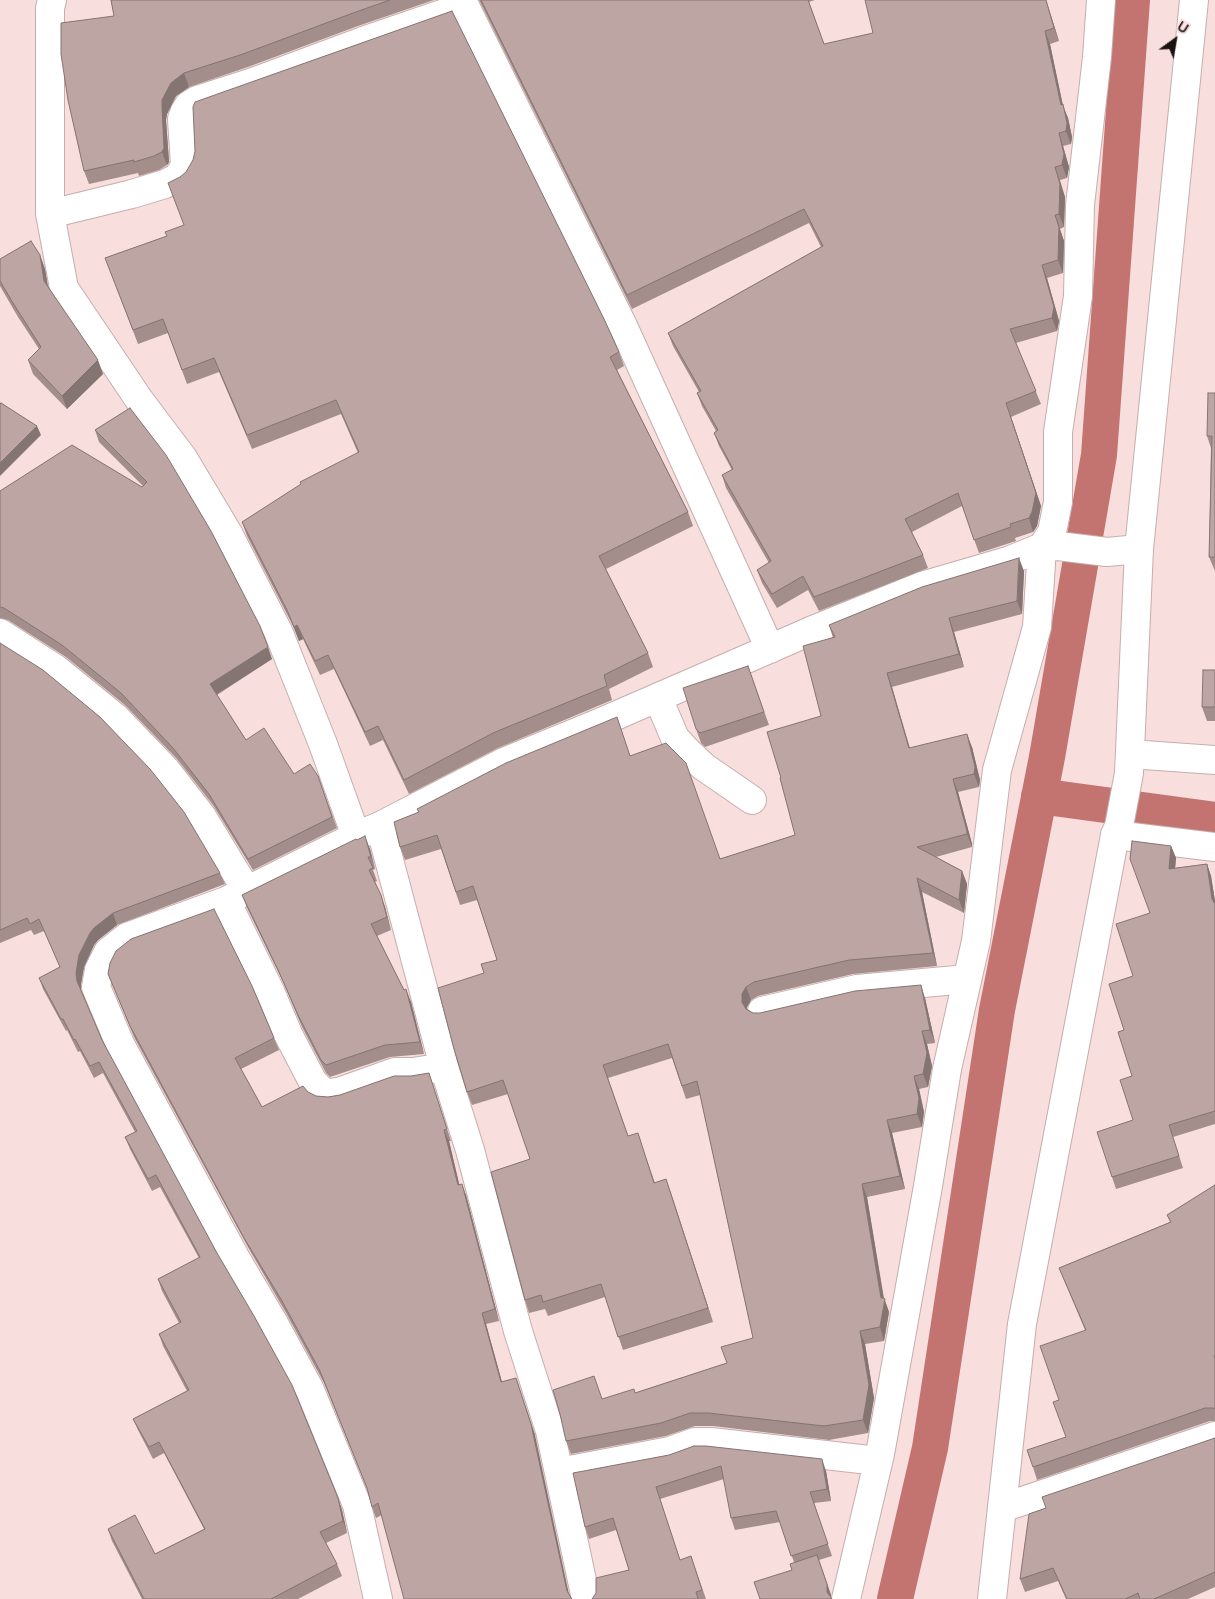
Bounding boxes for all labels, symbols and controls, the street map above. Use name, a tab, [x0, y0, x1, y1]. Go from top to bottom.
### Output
north arrow	[1150, 15, 1200, 65]
text: U	[1174, 16, 1193, 38]

